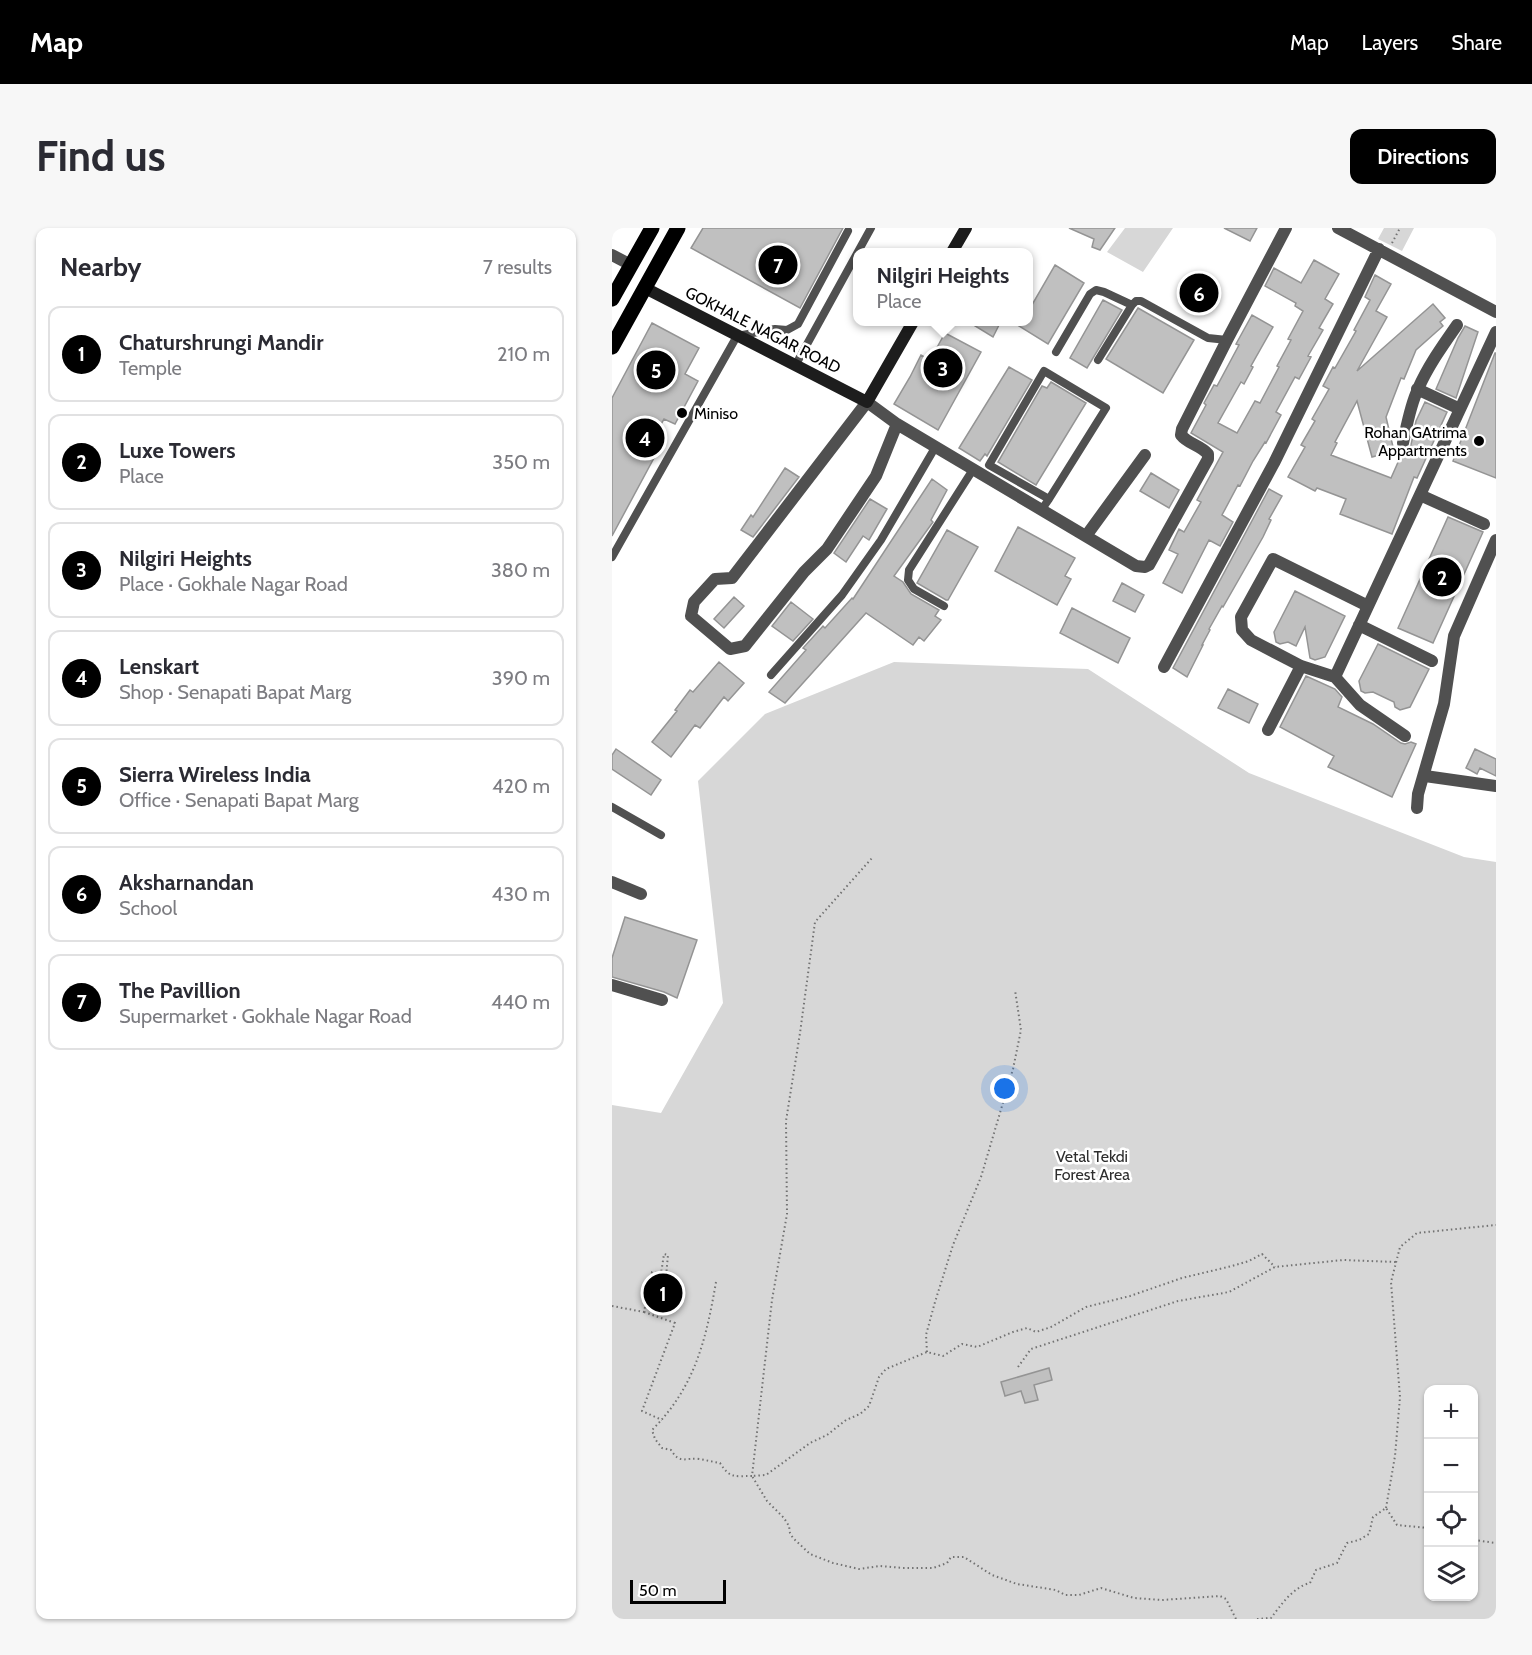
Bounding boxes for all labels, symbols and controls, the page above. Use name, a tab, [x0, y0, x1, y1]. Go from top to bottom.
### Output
text: Map	[30, 25, 83, 59]
text: Map	[1290, 30, 1329, 55]
text: Layers	[1362, 30, 1418, 55]
text: Share	[1451, 30, 1502, 55]
button: Directions	[1350, 129, 1496, 184]
text: Find us	[36, 130, 165, 182]
pin: 7	[758, 243, 798, 288]
popup	[853, 248, 1033, 326]
text: Nearby	[60, 251, 141, 283]
text: 7 results	[483, 255, 552, 279]
text: Nilgiri Heights	[877, 262, 1009, 289]
pin: 6	[1180, 270, 1218, 316]
street label: GOKHALE NAGAR ROAD	[682, 283, 844, 377]
text: Place	[877, 289, 921, 313]
text: Chaturshrungi Mandir	[119, 329, 323, 356]
text: 1	[78, 342, 85, 366]
text: 210 m	[497, 342, 550, 366]
pin: 3	[924, 346, 962, 390]
pin: 5	[636, 348, 675, 392]
text: Temple	[119, 356, 182, 380]
place label: Miniso	[694, 404, 738, 423]
marker: Miniso	[675, 406, 689, 420]
pin: 4	[626, 416, 664, 460]
place label: Rohan GAtrima Appartments	[1364, 423, 1467, 460]
marker: Rohan GAtrima Appartments	[1472, 434, 1486, 448]
text: Luxe Towers	[119, 437, 235, 464]
text: 2	[76, 450, 87, 474]
text: 350 m	[492, 450, 550, 474]
text: Place	[119, 464, 164, 488]
text: Nilgiri Heights	[119, 545, 252, 572]
pin: 2	[1422, 554, 1462, 600]
text: 3	[76, 558, 87, 582]
text: 380 m	[491, 558, 550, 582]
text: Place · Gokhale Nagar Road	[119, 572, 348, 596]
text: Lenskart	[119, 653, 199, 680]
text: 4	[75, 666, 88, 690]
text: 390 m	[492, 666, 550, 690]
text: Shop · Senapati Bapat Marg	[119, 680, 351, 704]
text: Sierra Wireless India	[119, 761, 311, 788]
text: 5	[76, 774, 87, 798]
text: 420 m	[492, 774, 550, 798]
text: Office · Senapati Bapat Marg	[119, 788, 359, 812]
text: Aksharnandan	[119, 869, 254, 896]
text: 6	[76, 882, 87, 906]
text: 430 m	[492, 882, 550, 906]
text: School	[119, 896, 177, 920]
text: The Pavillion	[119, 977, 241, 1004]
text: 7	[76, 990, 87, 1014]
text: 440 m	[491, 990, 550, 1014]
text: Supermarket · Gokhale Nagar Road	[119, 1004, 412, 1028]
your location	[990, 1074, 1019, 1103]
park label: Vetal Tekdi Forest Area	[1054, 1147, 1130, 1184]
pin: 1	[644, 1270, 682, 1316]
map controls	[1424, 1385, 1478, 1601]
button: +	[1424, 1385, 1478, 1439]
button: −	[1424, 1439, 1478, 1493]
button: locate	[1424, 1493, 1478, 1547]
button: layers	[1424, 1547, 1478, 1601]
scale bar	[630, 1577, 726, 1604]
text: 50 m	[639, 1581, 676, 1600]

